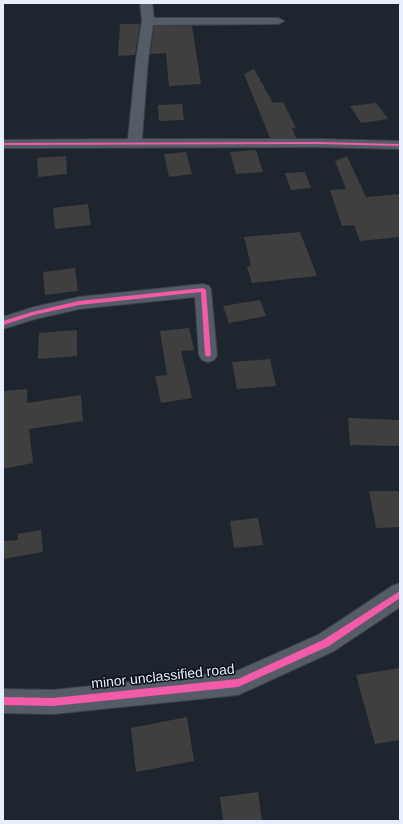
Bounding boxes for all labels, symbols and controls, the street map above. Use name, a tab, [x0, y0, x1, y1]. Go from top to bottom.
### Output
street label: minor unclassified road	[91, 661, 235, 693]

